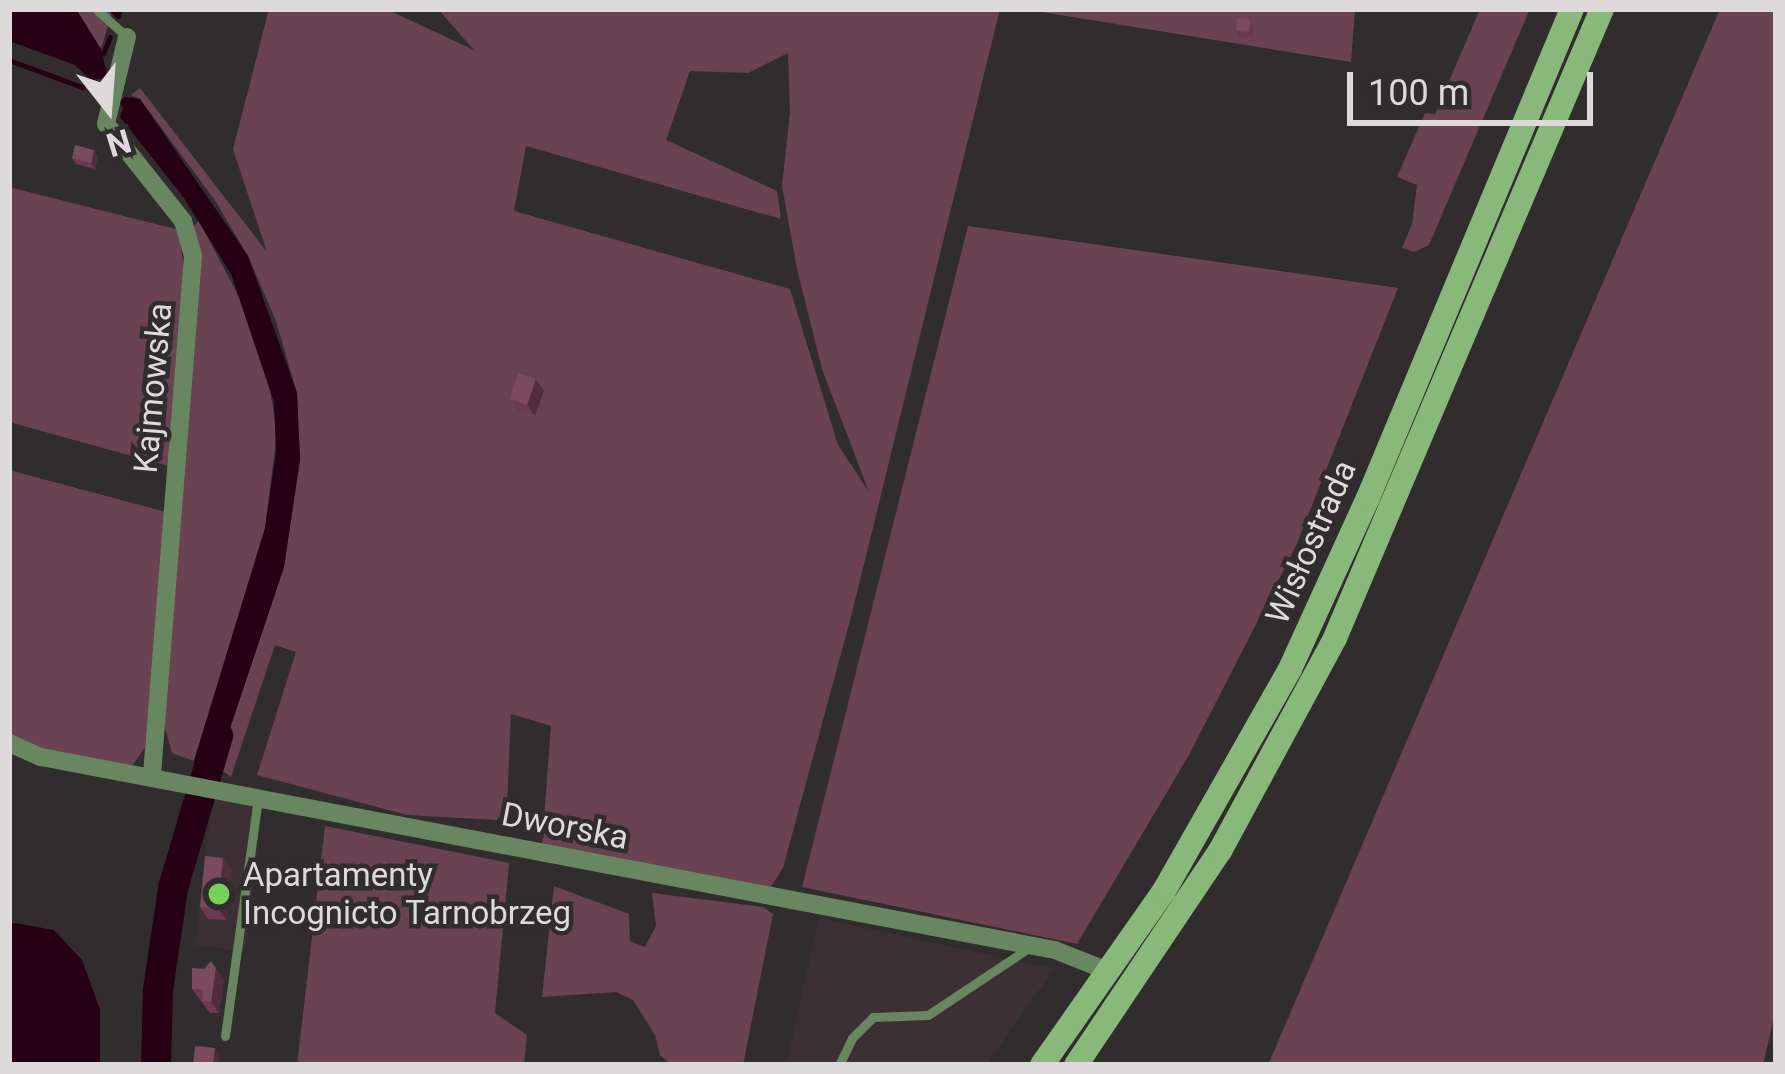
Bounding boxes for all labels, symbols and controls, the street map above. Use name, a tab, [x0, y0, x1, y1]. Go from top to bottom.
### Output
north arrow	[48, 48, 168, 168]
scale bar	[1353, 48, 1599, 122]
text: 100 m	[1368, 72, 1469, 114]
text: N	[102, 121, 136, 165]
street label: Kajmowska	[126, 301, 180, 475]
street label: Wisłostrada	[1257, 454, 1365, 630]
street label: Dworska	[498, 794, 632, 858]
place label: Apartamenty Incognicto Tarnobrzeg	[243, 855, 572, 933]
marker: Apartamenty Incognicto Tarnobrzeg	[206, 881, 232, 907]

